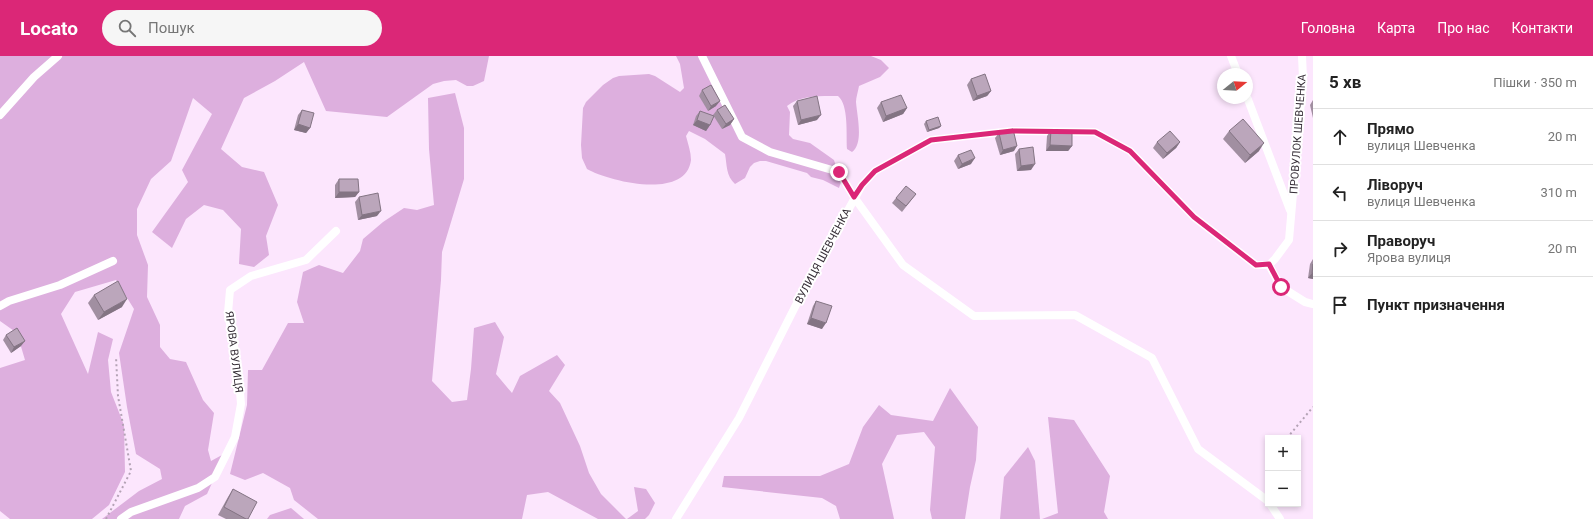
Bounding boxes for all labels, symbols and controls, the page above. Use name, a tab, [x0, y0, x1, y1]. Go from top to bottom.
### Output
search box	[102, 10, 382, 46]
text: Locato	[20, 17, 78, 40]
icon: search	[116, 17, 138, 39]
text: Пошук	[148, 19, 195, 37]
text: Головна	[1301, 20, 1355, 36]
text: Карта	[1377, 20, 1415, 36]
text: Про нас	[1437, 20, 1490, 36]
text: Контакти	[1512, 20, 1573, 36]
north arrow	[1217, 68, 1253, 104]
text: 5 хв	[1329, 72, 1361, 92]
street label: ПРОВУЛОК ШЕВЧЕНКА	[1287, 73, 1309, 194]
text: Пішки · 350 m	[1493, 75, 1577, 90]
text: Прямо	[1367, 120, 1414, 138]
icon: ahead	[1329, 126, 1351, 148]
text: 20 m	[1548, 129, 1577, 144]
text: вулиця Шевченка	[1367, 138, 1476, 153]
route end	[830, 163, 848, 181]
text: Ліворуч	[1367, 176, 1423, 194]
icon: left	[1329, 182, 1351, 204]
text: 310 m	[1540, 185, 1577, 200]
text: вулиця Шевченка	[1367, 194, 1476, 209]
street label: ВУЛИЦЯ ШЕВЧЕНКА	[792, 205, 854, 306]
text: Праворуч	[1367, 232, 1435, 250]
icon: right	[1329, 238, 1351, 260]
text: 20 m	[1548, 241, 1577, 256]
text: Ярова вулиця	[1367, 250, 1451, 265]
route start	[1272, 278, 1290, 296]
icon: arrive	[1329, 294, 1351, 316]
text: Пункт призначення	[1367, 296, 1505, 314]
street label: ЯРОВА ВУЛИЦЯ	[223, 310, 245, 394]
map controls	[1265, 435, 1301, 507]
button: +	[1265, 435, 1301, 471]
button: −	[1265, 471, 1301, 507]

